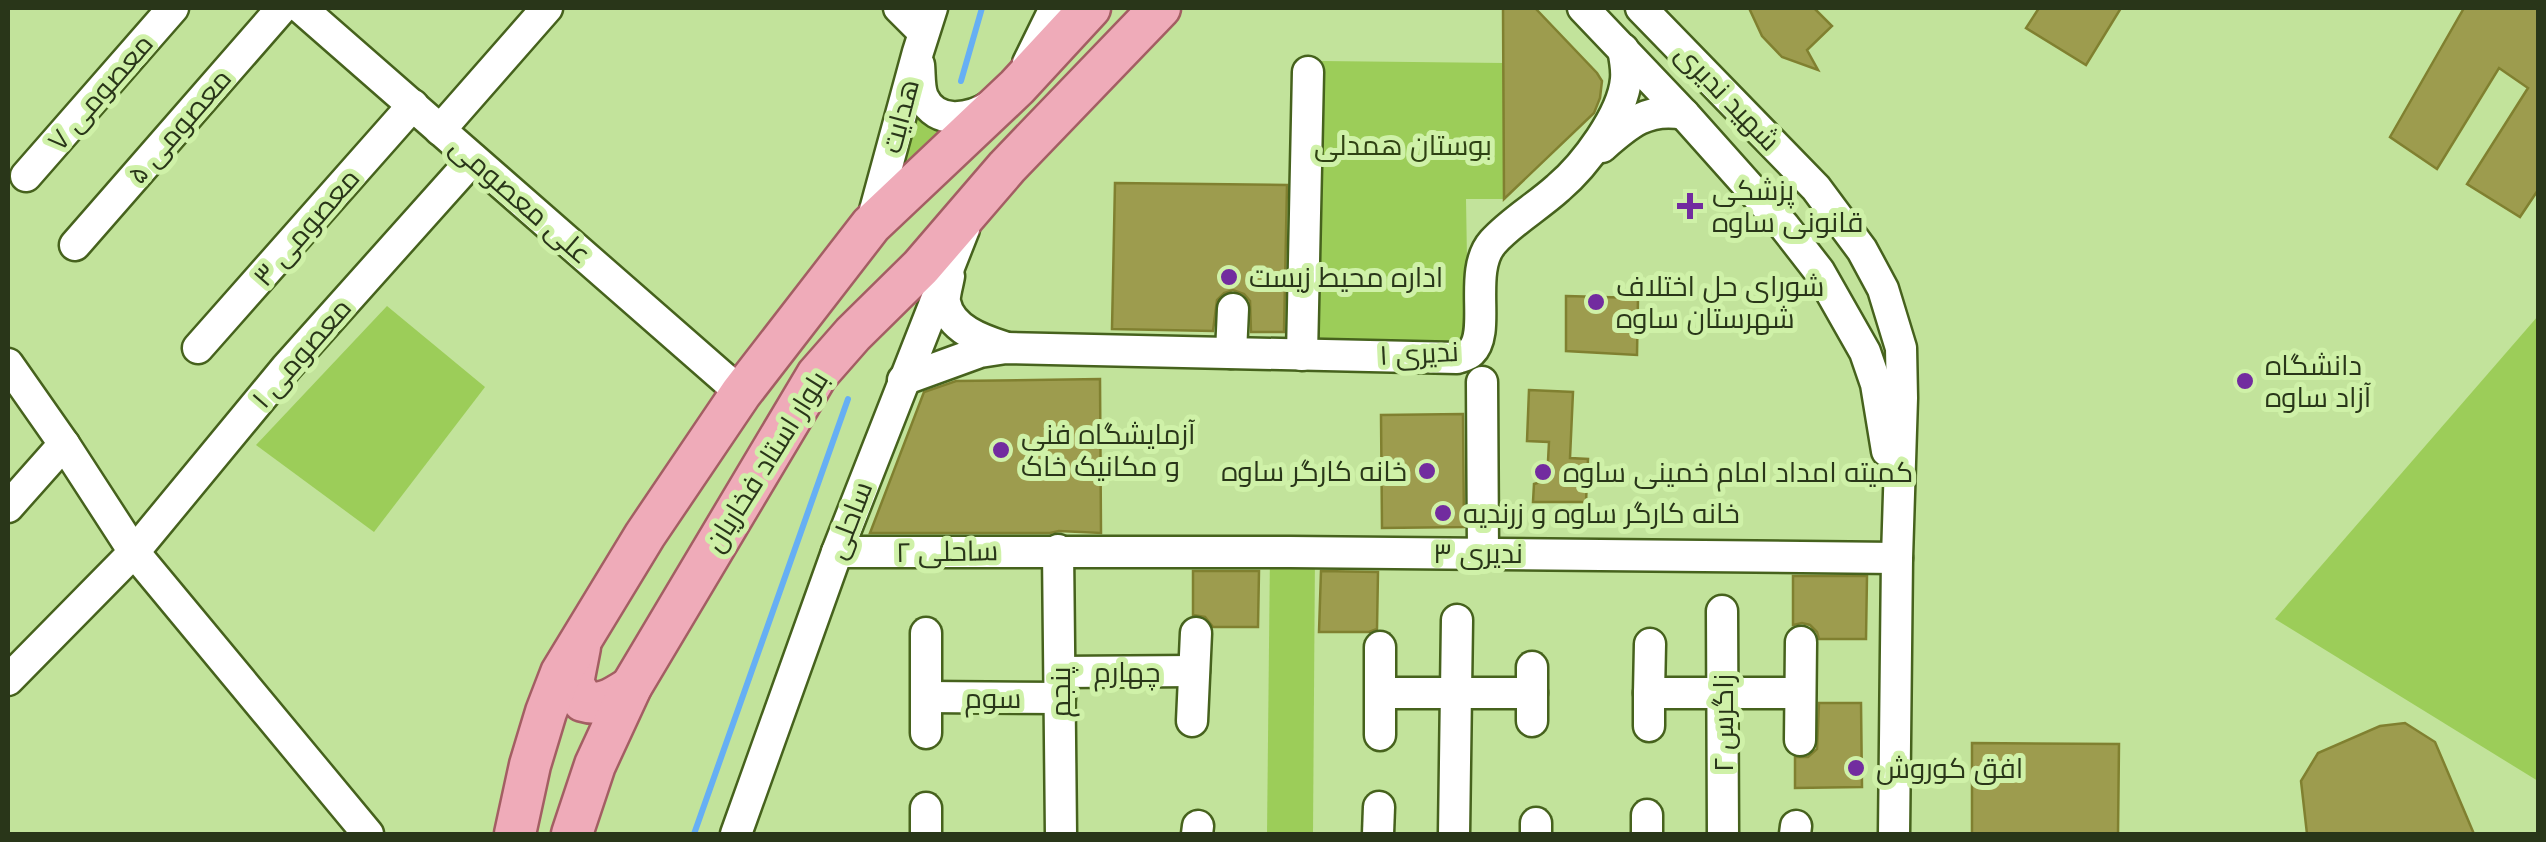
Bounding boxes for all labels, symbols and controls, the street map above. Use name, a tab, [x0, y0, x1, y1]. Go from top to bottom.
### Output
street label: معصومی ۷	[41, 27, 160, 157]
street label: شهید ندیری	[1669, 37, 1787, 158]
street label: معصومی ۵	[121, 62, 238, 190]
street label: هدایت	[875, 76, 926, 157]
park label: بوستان همدلی	[1314, 129, 1492, 162]
street label: علی معصومی	[443, 130, 598, 271]
street label: معصومی ۳	[246, 162, 366, 293]
place label: پزشکی قانونی ساوه	[1712, 174, 1864, 239]
marker: پزشکی قانونی ساوه	[1677, 193, 1703, 219]
place label: اداره محیط زیست	[1249, 261, 1443, 294]
marker: اداره محیط زیست	[1218, 266, 1240, 288]
place label: شورای حل اختلاف شهرستان ساوه	[1616, 270, 1824, 335]
marker: شورای حل اختلاف شهرستان ساوه	[1585, 291, 1607, 313]
street label: معصومی ۱	[245, 292, 358, 415]
street label: ندیری ۱	[1378, 335, 1460, 372]
place label: دانشگاه آزاد ساوه	[2265, 349, 2372, 414]
street label: بلوار استاد فخاریان	[698, 365, 835, 558]
marker: دانشگاه آزاد ساوه	[2234, 370, 2256, 392]
place label: آزمایشگاه فنی و مکانیک خاک	[1021, 418, 1196, 483]
marker: آزمایشگاه فنی و مکانیک خاک	[990, 439, 1012, 461]
place label: خانه کارگر ساوه	[1221, 455, 1407, 488]
place label: کمیته امداد امام خمینی ساوه	[1563, 456, 1913, 492]
marker: خانه کارگر ساوه	[1416, 460, 1438, 482]
marker: کمیته امداد امام خمینی ساوه	[1532, 461, 1554, 483]
street label: ساحلی	[820, 477, 879, 564]
place label: خانه کارگر ساوه و زرندیه	[1463, 497, 1740, 530]
marker: خانه کارگر ساوه و زرندیه	[1432, 502, 1454, 524]
street label: ساحلی ۲	[895, 534, 999, 569]
street label: ندیری ۳	[1433, 537, 1523, 570]
street label: چهارم	[1093, 656, 1161, 692]
street label: پنجم	[1044, 666, 1080, 718]
street label: زاگرس ۲	[1707, 674, 1740, 772]
street label: سوم	[965, 682, 1021, 718]
place label: افق کوروش	[1876, 752, 2023, 785]
marker: افق کوروش	[1845, 757, 1867, 779]

